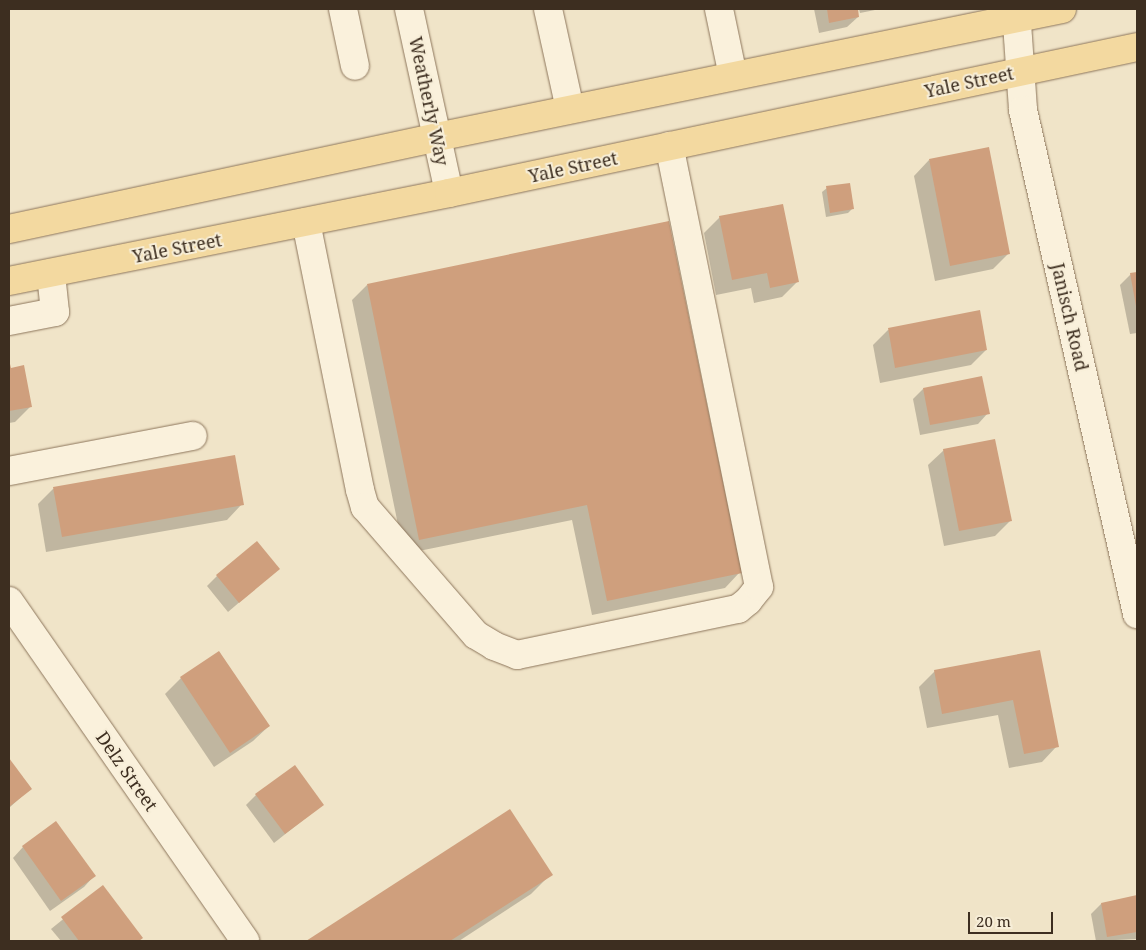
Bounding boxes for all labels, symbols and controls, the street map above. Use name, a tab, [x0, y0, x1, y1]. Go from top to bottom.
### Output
street label: Weatherly Way	[405, 35, 453, 167]
street label: Yale Street	[923, 62, 1015, 102]
street label: Yale Street	[527, 147, 619, 187]
street label: Yale Street	[131, 229, 223, 267]
street label: Janisch Road	[1047, 261, 1093, 373]
street label: Delz Street	[92, 727, 162, 815]
scale bar	[971, 902, 1056, 934]
text: 20 m	[976, 911, 1011, 931]

